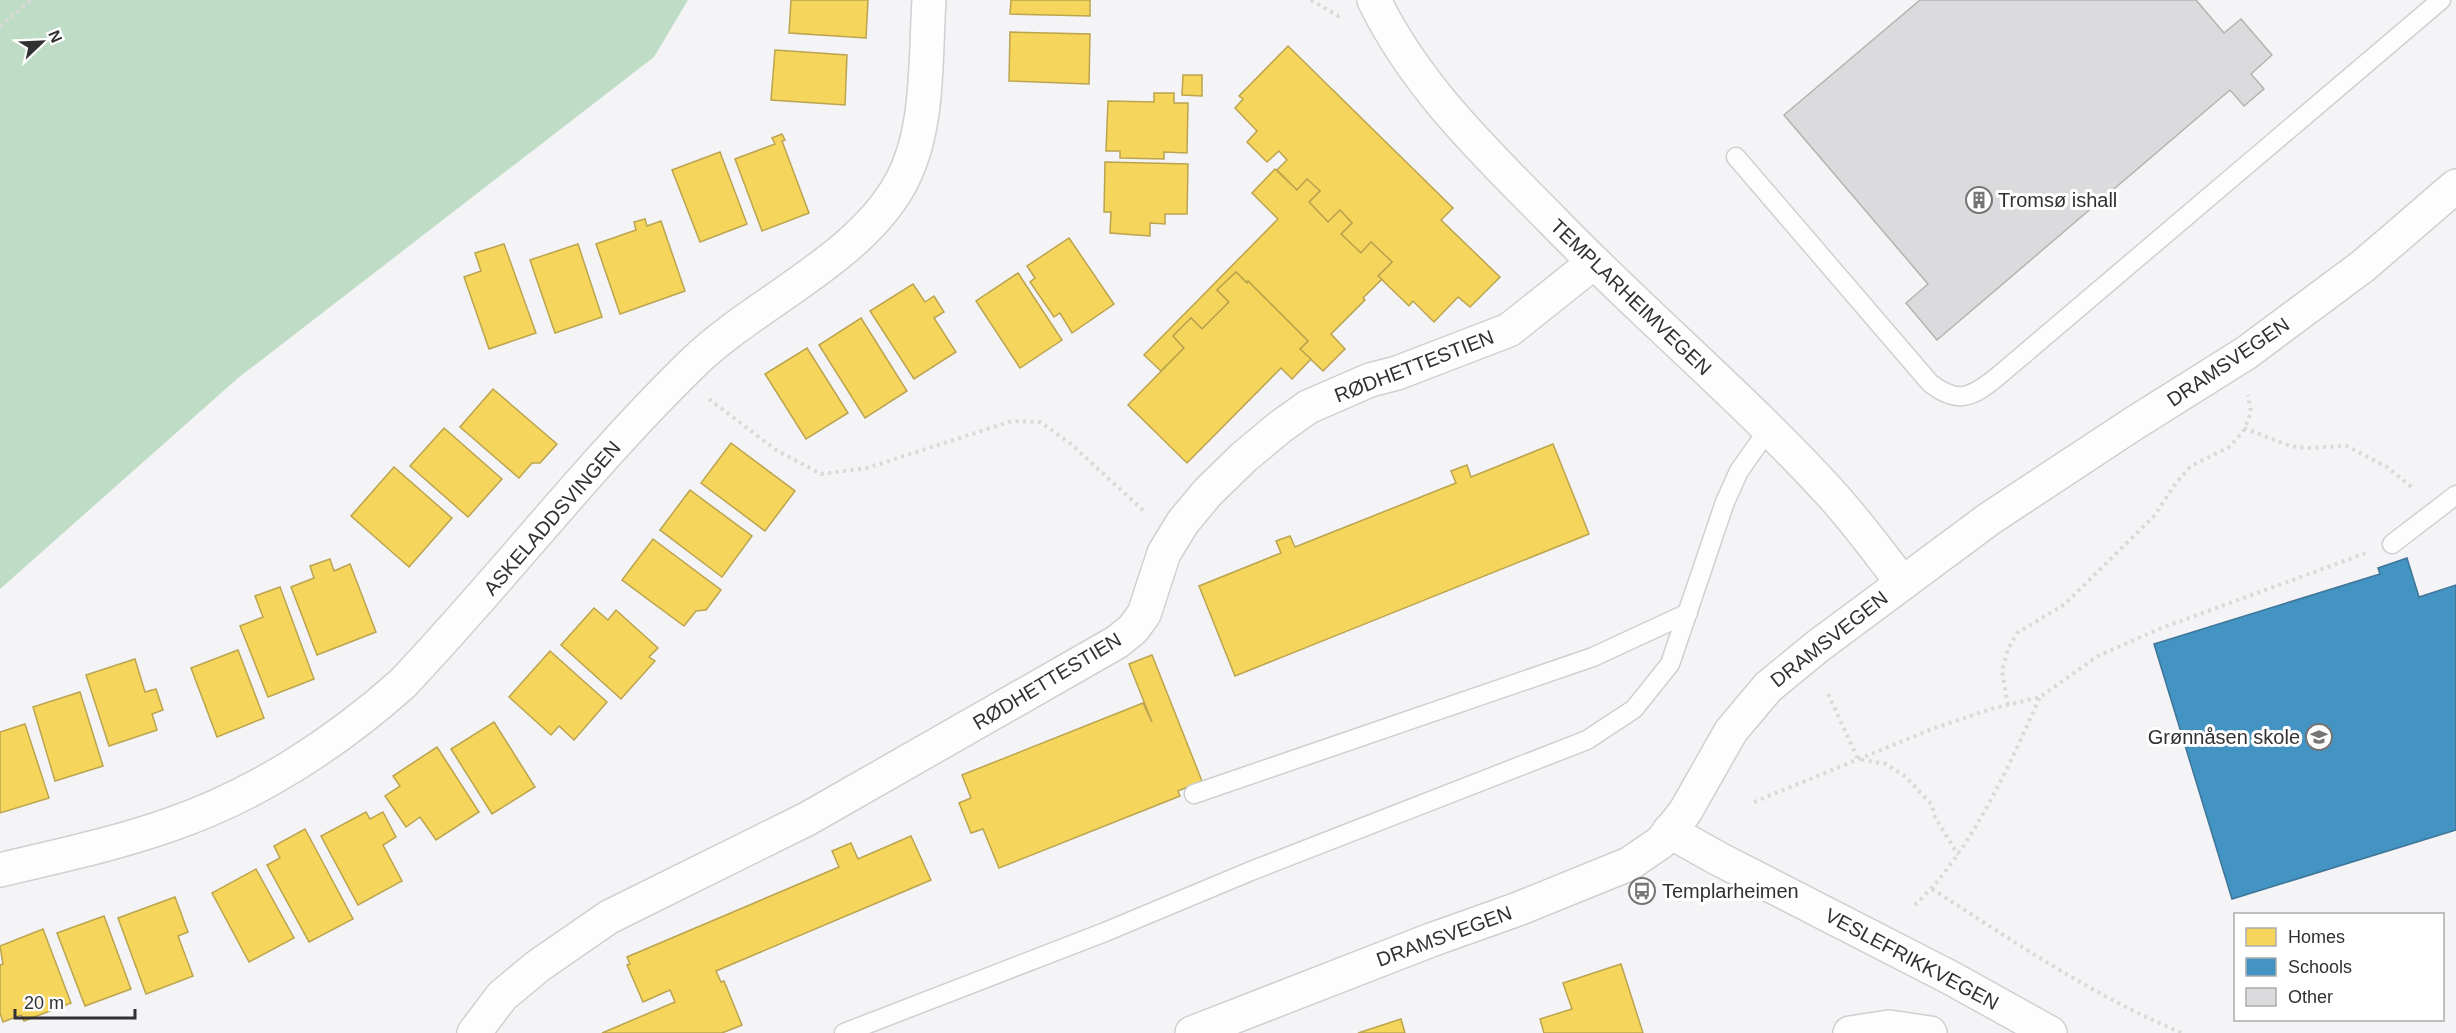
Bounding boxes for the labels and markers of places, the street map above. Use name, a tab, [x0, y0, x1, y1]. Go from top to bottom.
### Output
building icon: Tromsø ishall	[1964, 185, 1994, 215]
place label: Tromsø ishall	[1998, 189, 2117, 211]
school or university icon: Grønnåsen skole	[2304, 722, 2334, 752]
place label: Grønnåsen skole	[2148, 726, 2300, 748]
bus stop icon: Templarheimen	[1627, 876, 1657, 906]
place label: Templarheimen	[1662, 880, 1799, 902]

